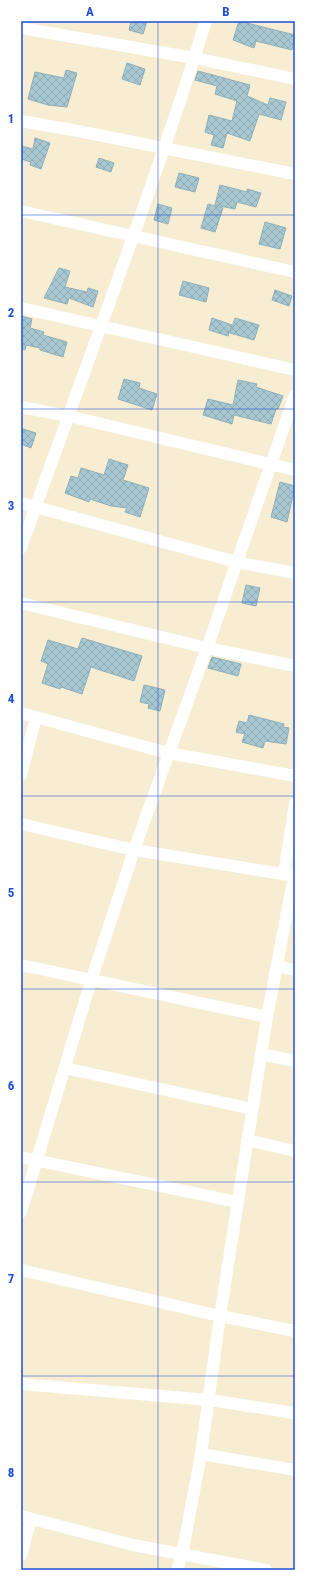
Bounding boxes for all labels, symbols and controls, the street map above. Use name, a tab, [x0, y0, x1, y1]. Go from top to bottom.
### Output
text: A	[86, 4, 94, 19]
text: B	[222, 4, 230, 19]
text: 1	[8, 111, 14, 126]
text: 2	[8, 305, 15, 320]
text: 3	[8, 498, 14, 513]
text: 4	[8, 691, 15, 706]
text: 5	[8, 885, 15, 900]
text: 6	[8, 1078, 15, 1093]
text: 7	[8, 1271, 15, 1286]
text: 8	[8, 1465, 14, 1480]

